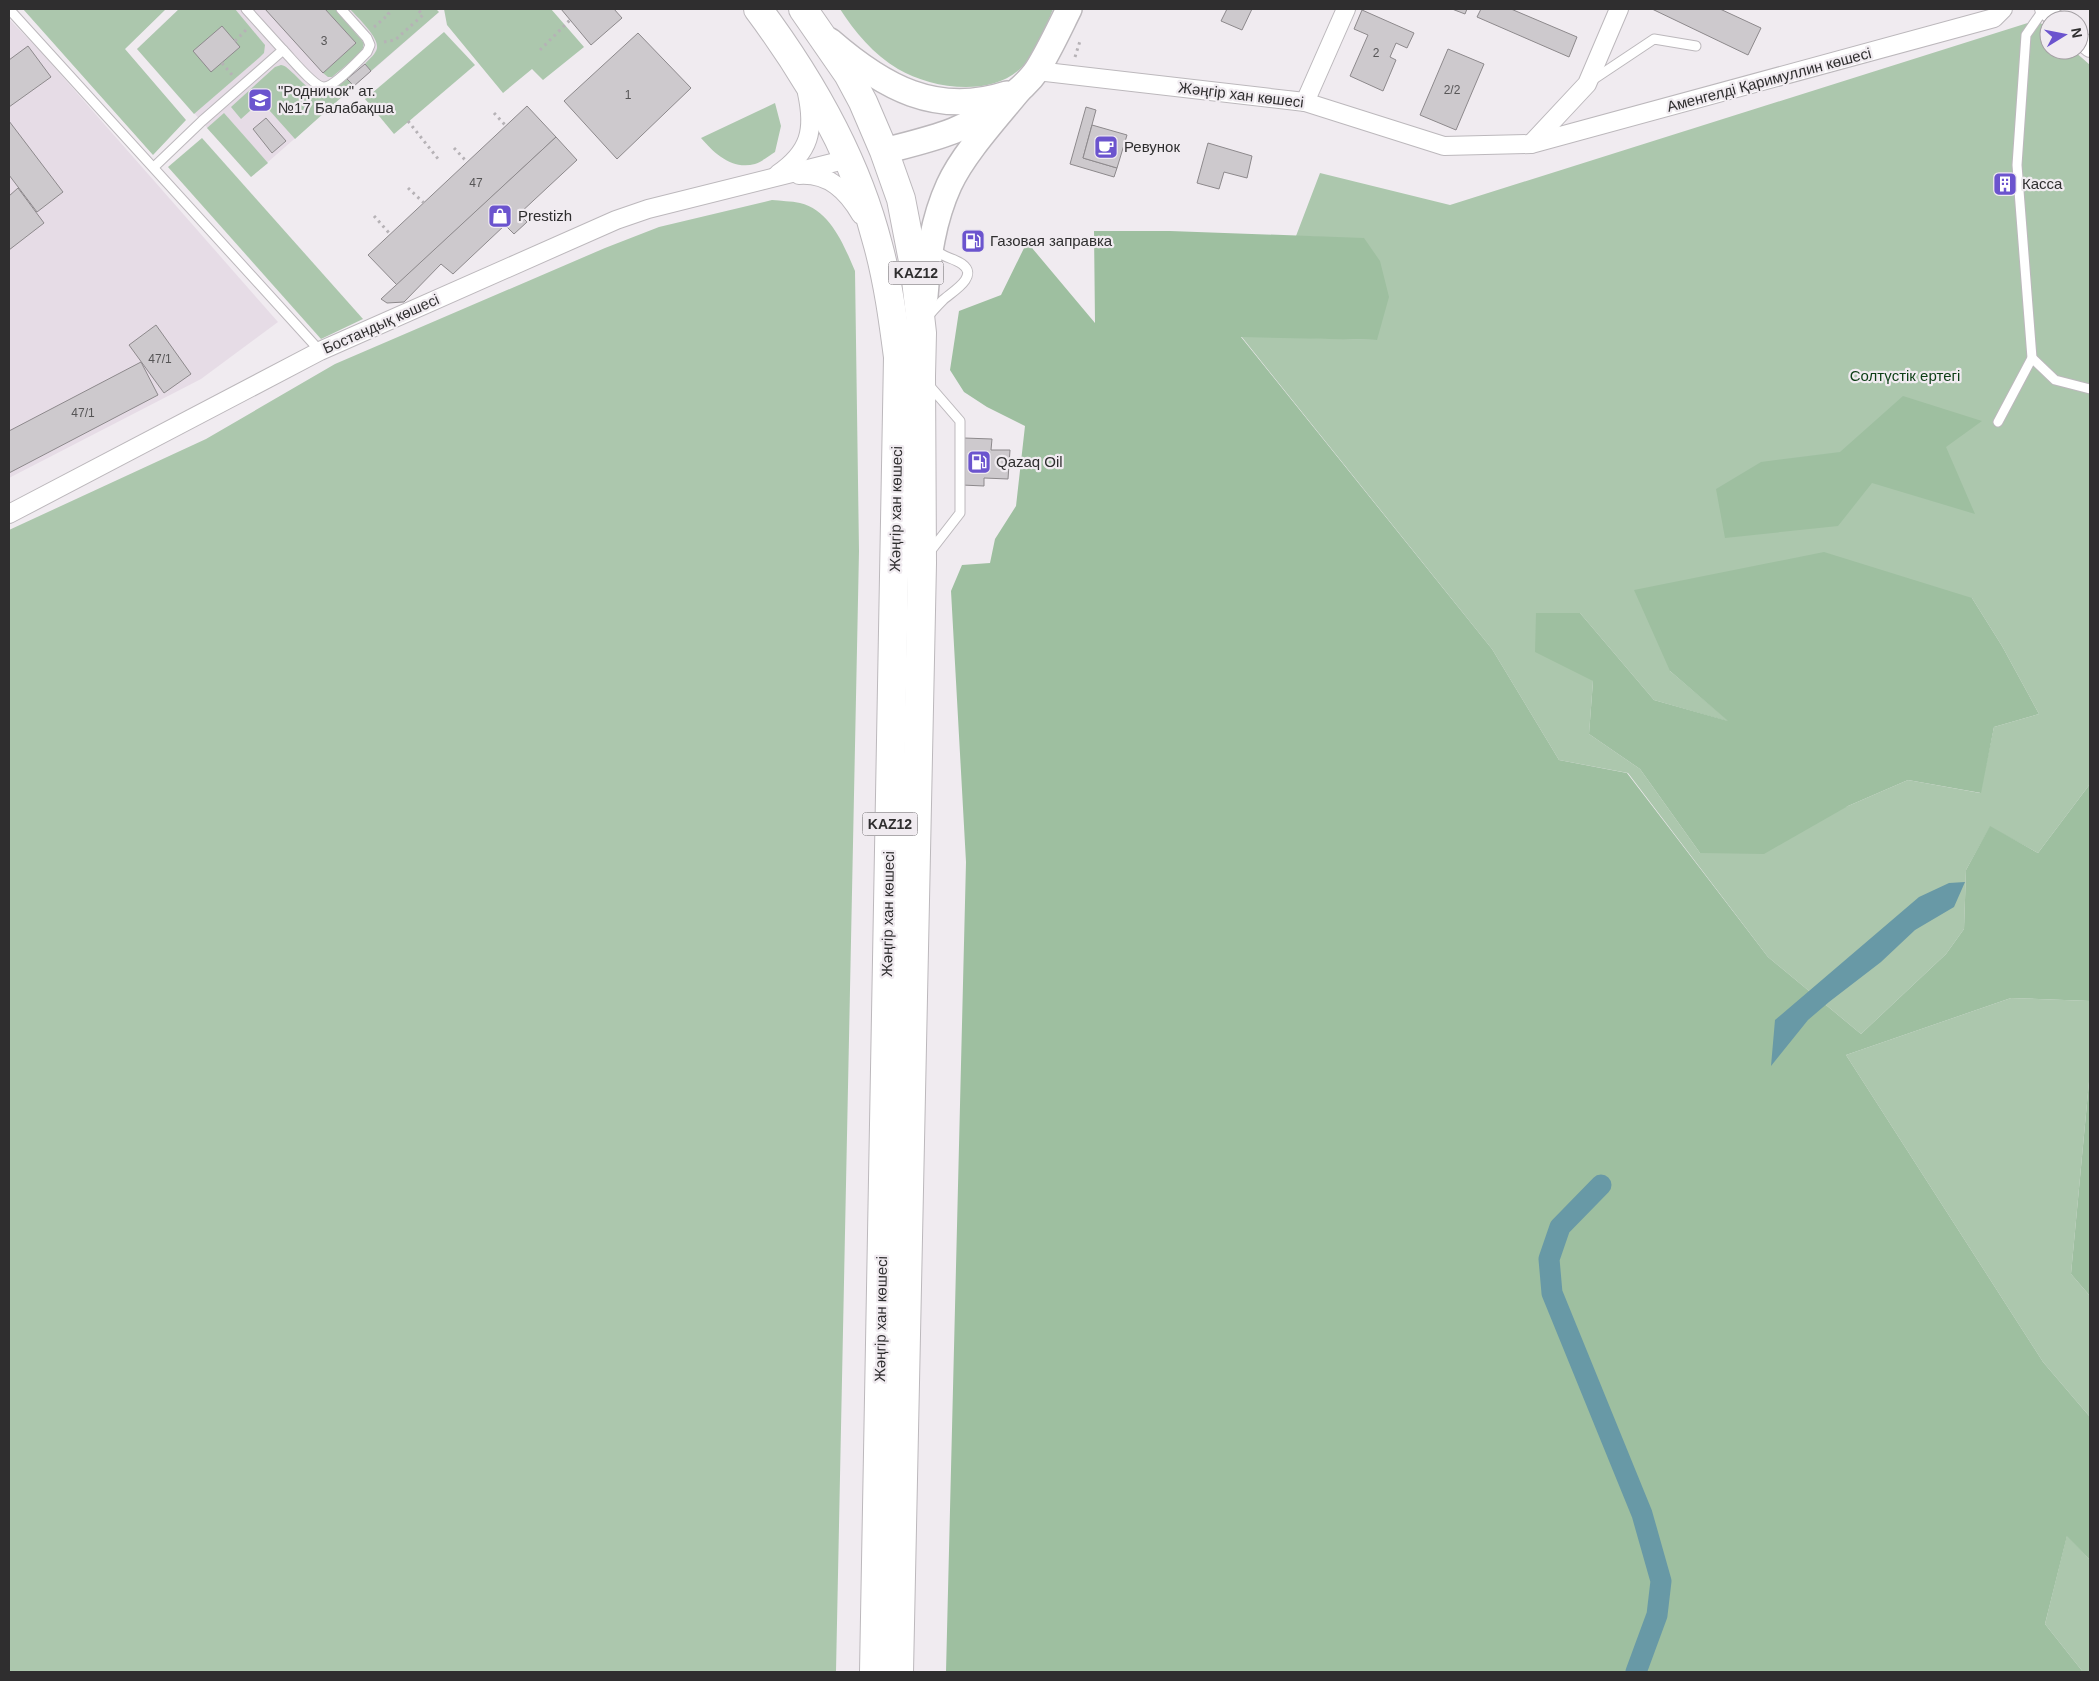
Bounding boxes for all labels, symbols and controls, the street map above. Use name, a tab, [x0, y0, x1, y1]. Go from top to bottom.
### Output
north arrow	[2039, 10, 2089, 60]
text: N	[2068, 26, 2086, 39]
house number: 3	[321, 34, 328, 48]
street label: Аменгелді Қаримуллин көшесі	[1665, 44, 1873, 115]
house number: 2	[1373, 46, 1380, 60]
street label: Жәңгір хан көшесі	[1177, 78, 1305, 111]
place label: "Родничок" ат. №17 Балабақша	[278, 82, 394, 116]
house number: 2/2	[1444, 83, 1461, 97]
school or university icon: "Родничок" ат. №17 Балабақша	[247, 87, 273, 113]
house number: 1	[625, 88, 632, 102]
cafe icon: Ревунок	[1093, 134, 1119, 160]
place label: Ревунок	[1124, 138, 1180, 155]
building icon: Касса	[1992, 171, 2018, 197]
place label: Касса	[2022, 175, 2063, 192]
house number: 47	[469, 176, 483, 190]
shop icon: Prestizh	[487, 203, 513, 229]
place label: Prestizh	[518, 207, 572, 224]
fuel station icon: Газовая заправка	[960, 228, 986, 254]
place label: Газовая заправка	[990, 232, 1113, 249]
road number: KAZ12	[888, 262, 944, 284]
street label: Бостандық көшесі	[320, 290, 442, 357]
house number: 47/1	[148, 352, 172, 366]
park label: Солтүстік ертегі	[1850, 367, 1960, 384]
house number: 47/1	[71, 406, 95, 420]
street label: Жәңгір хан көшесі	[886, 446, 905, 572]
fuel station icon: Qazaq Oil	[966, 449, 992, 475]
place label: Qazaq Oil	[996, 453, 1063, 470]
road number: KAZ12	[862, 812, 918, 836]
street label: Жәңгір хан көшесі	[878, 851, 897, 977]
street label: Жәңгір хан көшесі	[871, 1256, 890, 1382]

